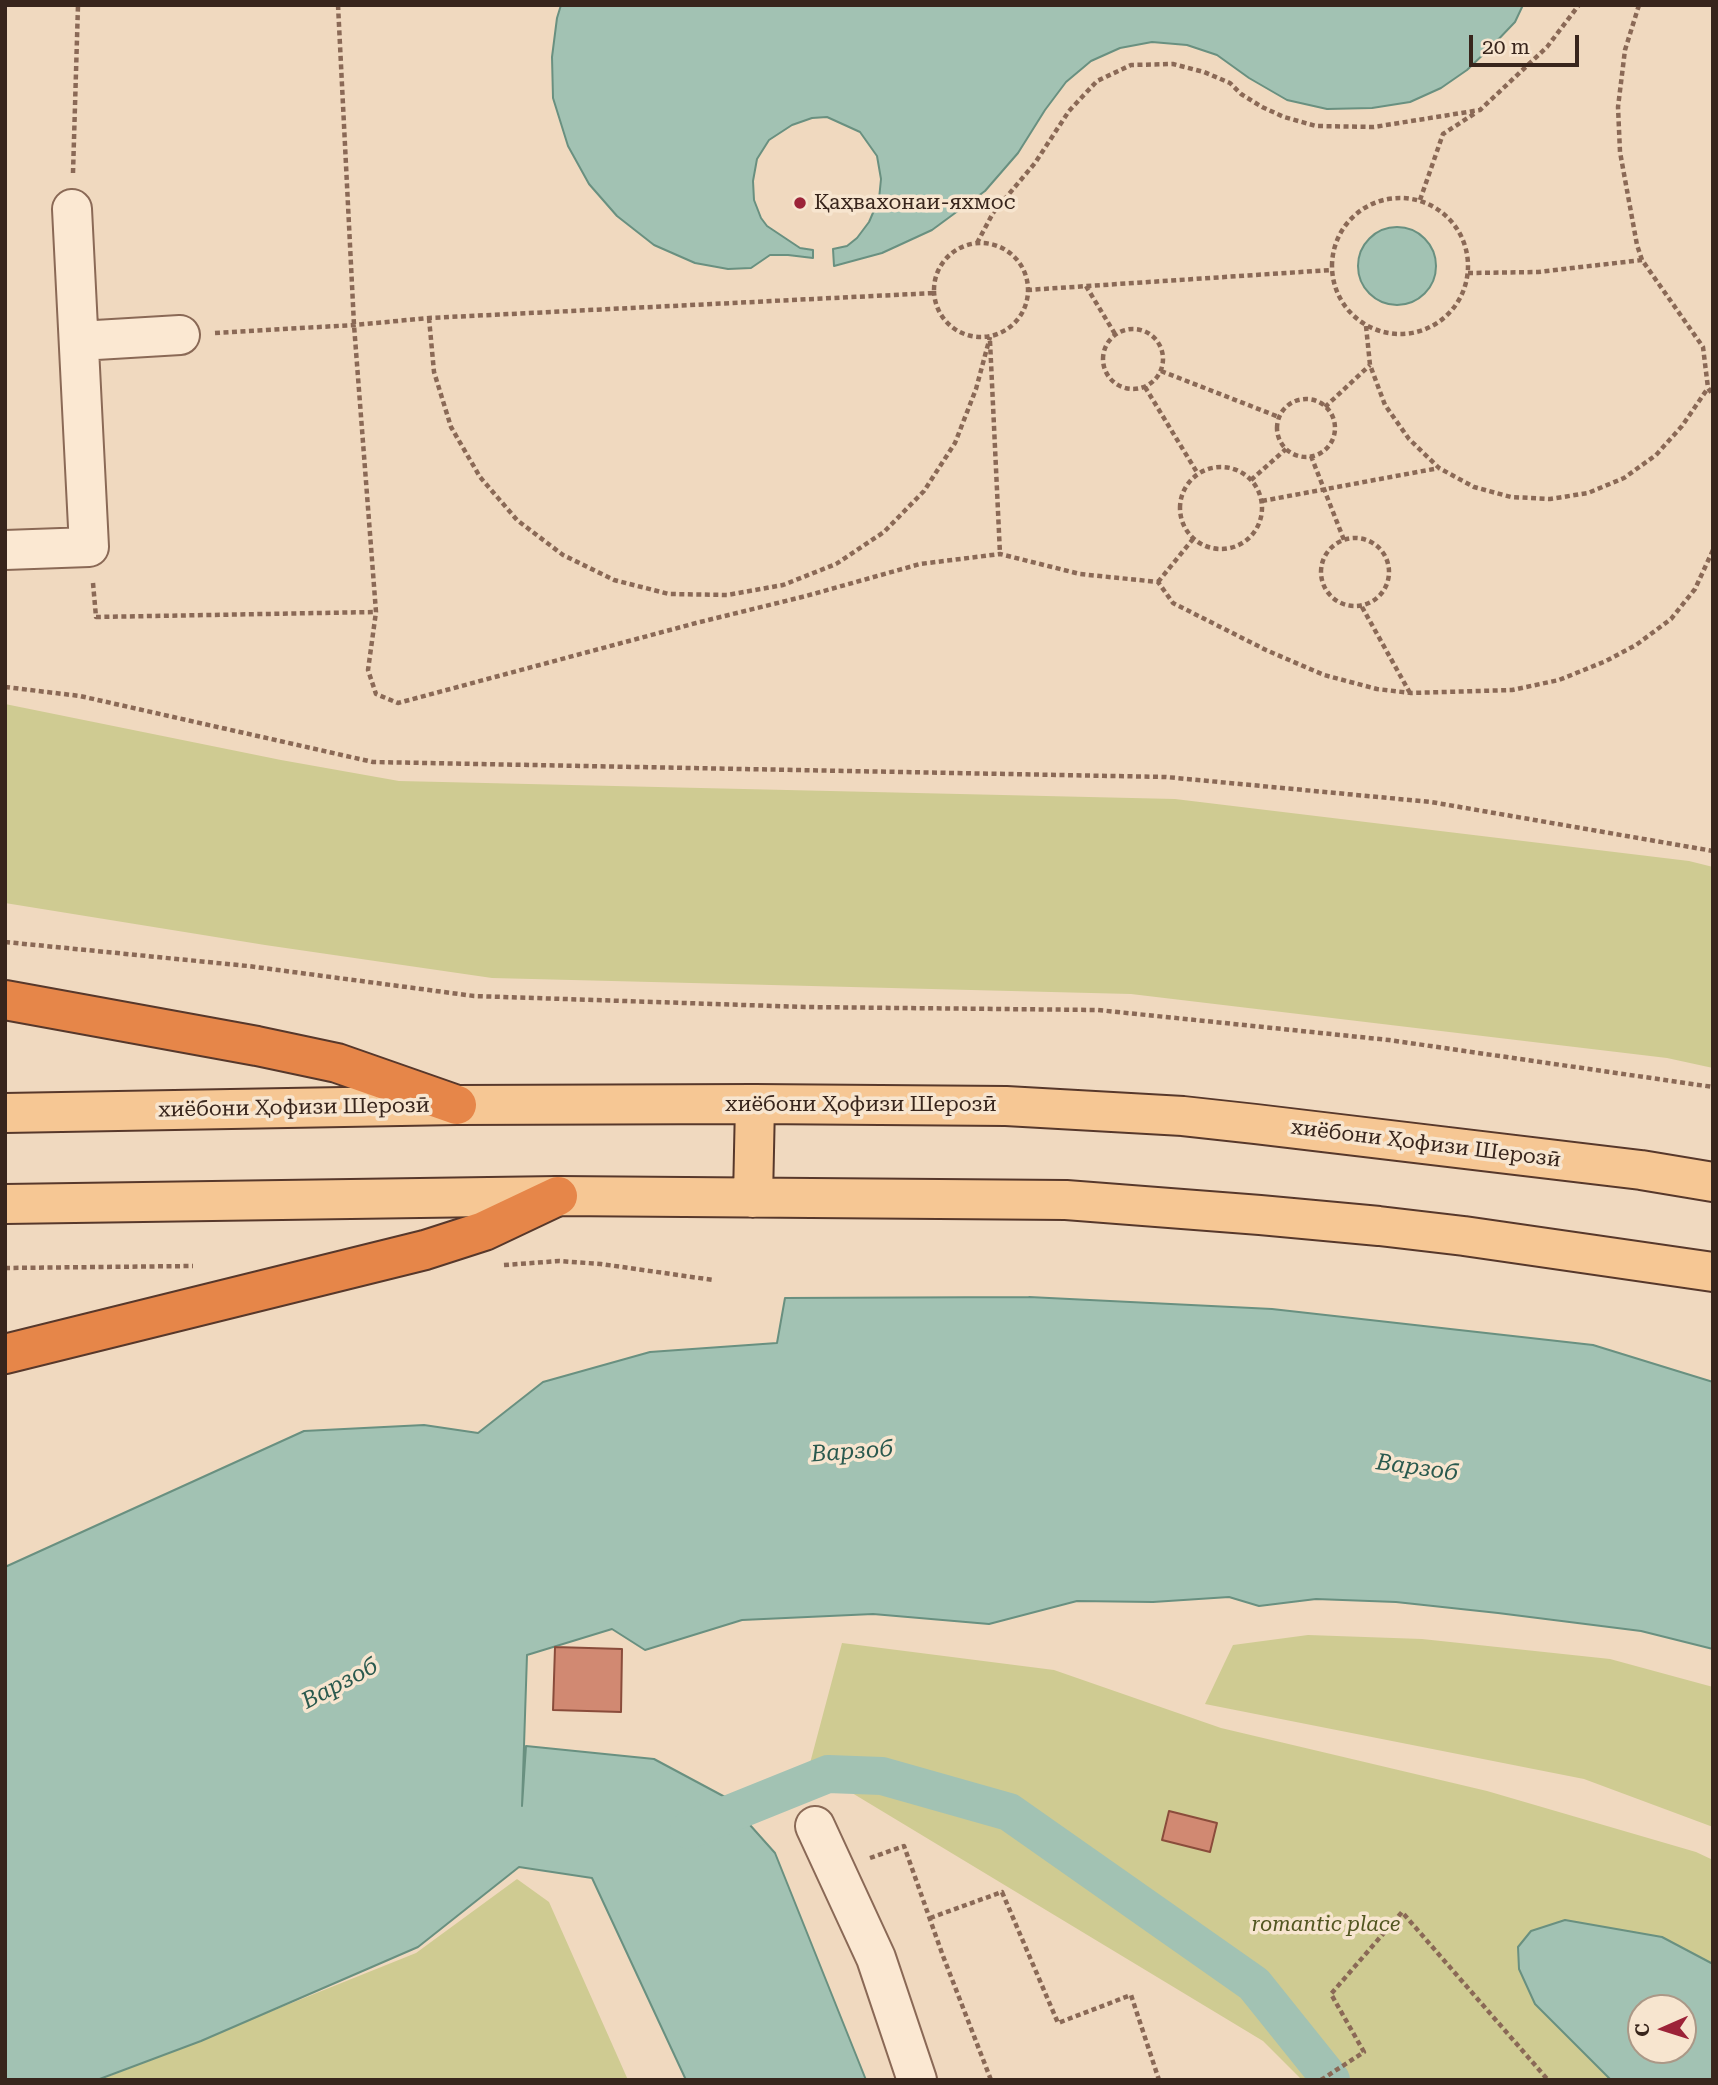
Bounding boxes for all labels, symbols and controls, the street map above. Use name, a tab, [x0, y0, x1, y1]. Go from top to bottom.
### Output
scale bar	[1473, 21, 1583, 65]
text: 20 m	[1482, 35, 1530, 59]
place label: Қаҳвахонаи-яхмос	[814, 190, 1015, 216]
marker: Қаҳвахонаи-яхмос	[792, 195, 808, 211]
street label: хиёбони Ҳофизи Шерозӣ	[725, 1092, 997, 1118]
street label: хиёбони Ҳофизи Шерозӣ	[158, 1093, 430, 1123]
street label: хиёбони Ҳофизи Шерозӣ	[1290, 1115, 1562, 1173]
water label: Варзоб	[810, 1435, 894, 1469]
water label: Варзоб	[1374, 1449, 1460, 1487]
water label: Варзоб	[297, 1652, 383, 1716]
park label: romantic place	[1252, 1912, 1400, 1938]
north arrow	[1627, 1994, 1697, 2064]
text: С	[1631, 2023, 1654, 2037]

